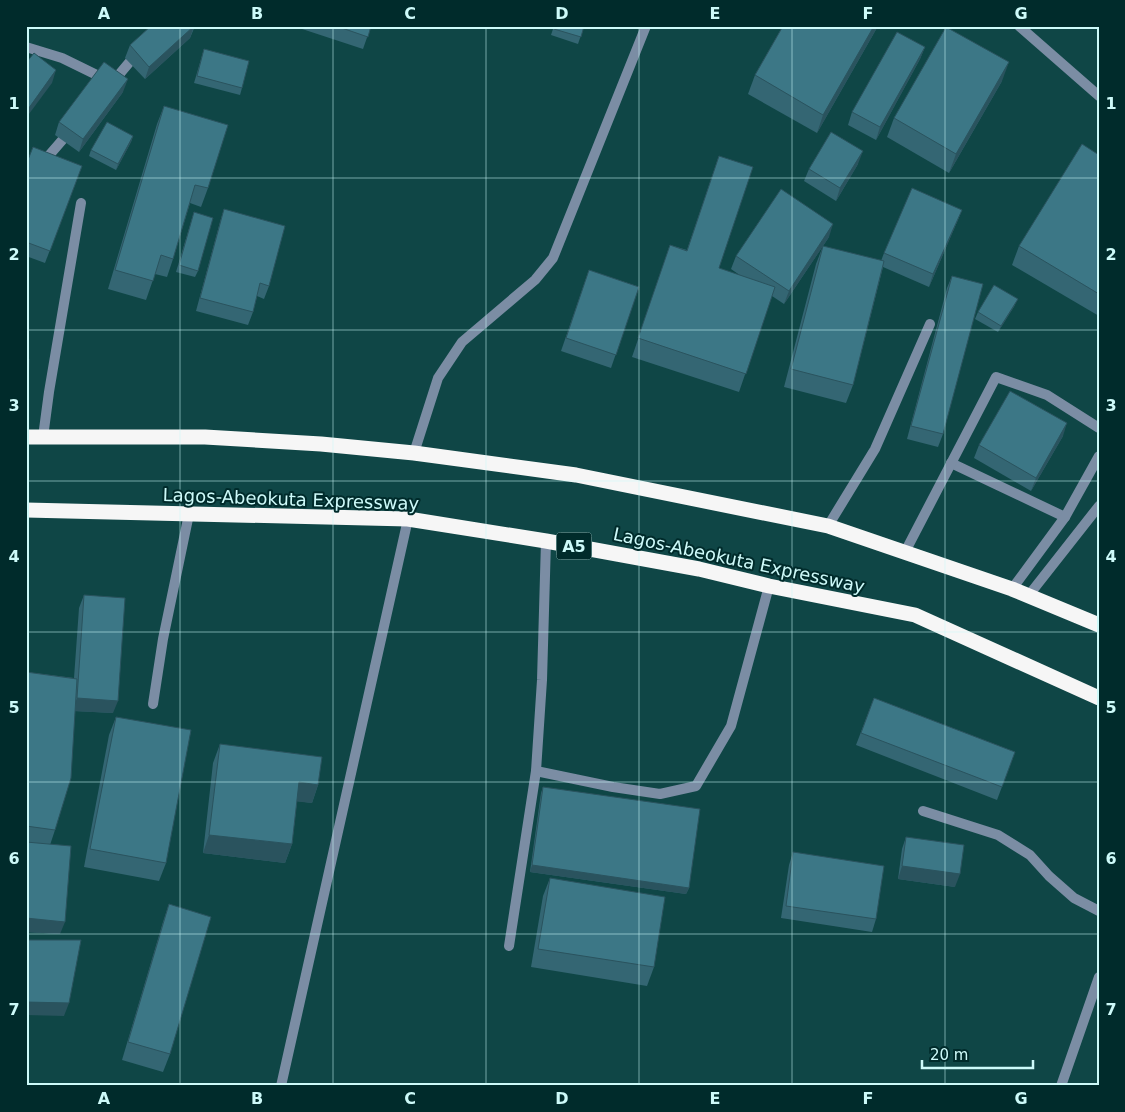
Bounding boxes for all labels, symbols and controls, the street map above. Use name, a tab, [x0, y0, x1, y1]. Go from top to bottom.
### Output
text: A	[98, 4, 111, 23]
text: B	[251, 4, 263, 23]
text: C	[404, 4, 416, 23]
text: D	[555, 4, 569, 23]
text: E	[710, 4, 720, 23]
text: F	[863, 4, 873, 23]
text: G	[1014, 4, 1028, 23]
text: 1	[8, 94, 20, 113]
text: 1	[1105, 94, 1117, 113]
text: 2	[8, 245, 20, 264]
text: 2	[1105, 245, 1117, 264]
text: 3	[8, 396, 20, 415]
text: 3	[1105, 396, 1117, 415]
street label: Lagos-Abeokuta Expressway	[162, 484, 420, 514]
street label: Lagos-Abeokuta Expressway	[611, 523, 867, 597]
road number: A5	[556, 532, 592, 560]
text: 4	[8, 547, 20, 566]
text: 4	[1105, 547, 1117, 566]
text: 5	[8, 698, 20, 717]
text: 5	[1105, 698, 1117, 717]
text: 6	[8, 849, 20, 868]
text: 6	[1105, 849, 1117, 868]
text: 7	[8, 1000, 20, 1019]
text: 7	[1105, 1000, 1117, 1019]
scale bar	[922, 1037, 1034, 1069]
text: 20 m	[930, 1046, 968, 1064]
text: A	[98, 1089, 111, 1108]
text: B	[251, 1089, 263, 1108]
text: C	[404, 1089, 416, 1108]
text: D	[555, 1089, 569, 1108]
text: E	[710, 1089, 720, 1108]
text: F	[863, 1089, 873, 1108]
text: G	[1014, 1089, 1028, 1108]

